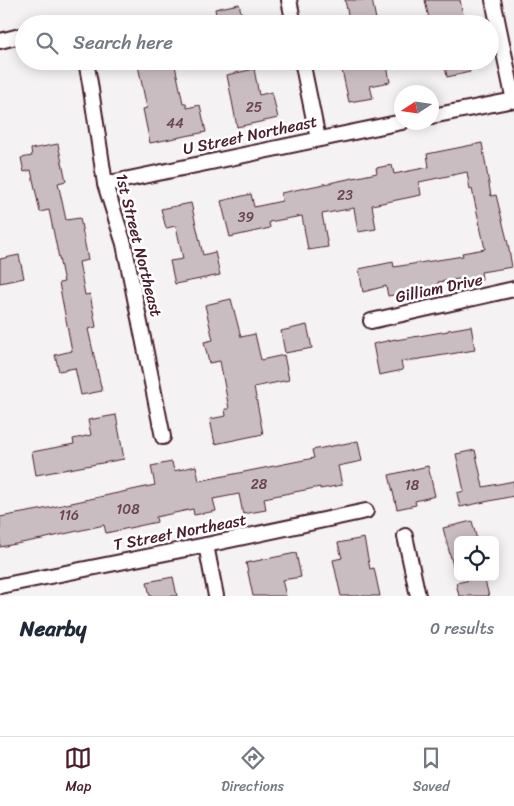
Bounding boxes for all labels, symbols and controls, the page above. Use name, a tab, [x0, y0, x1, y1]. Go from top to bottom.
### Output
search box	[15, 15, 499, 70]
text: Search here	[73, 26, 173, 59]
icon: search	[33, 29, 61, 57]
north arrow	[394, 85, 439, 130]
house number: 25	[246, 95, 263, 120]
street label: U Street Northeast	[180, 107, 320, 163]
house number: 44	[166, 111, 184, 136]
street label: 1st Street Northeast	[107, 170, 171, 320]
house number: 23	[337, 183, 353, 208]
house number: 39	[238, 205, 255, 230]
street label: Gilliam Drive	[393, 265, 485, 311]
house number: 28	[251, 472, 268, 497]
house number: 18	[405, 473, 420, 498]
house number: 108	[116, 497, 140, 522]
house number: 116	[59, 503, 79, 528]
street label: T Street Northeast	[111, 505, 249, 559]
map controls	[454, 536, 499, 581]
button: locate	[454, 536, 499, 581]
text: Nearby	[20, 610, 86, 648]
text: 0 results	[430, 614, 494, 643]
tab: Map	[64, 744, 92, 799]
tab: Directions	[221, 744, 284, 799]
tab: Saved	[413, 744, 450, 799]

